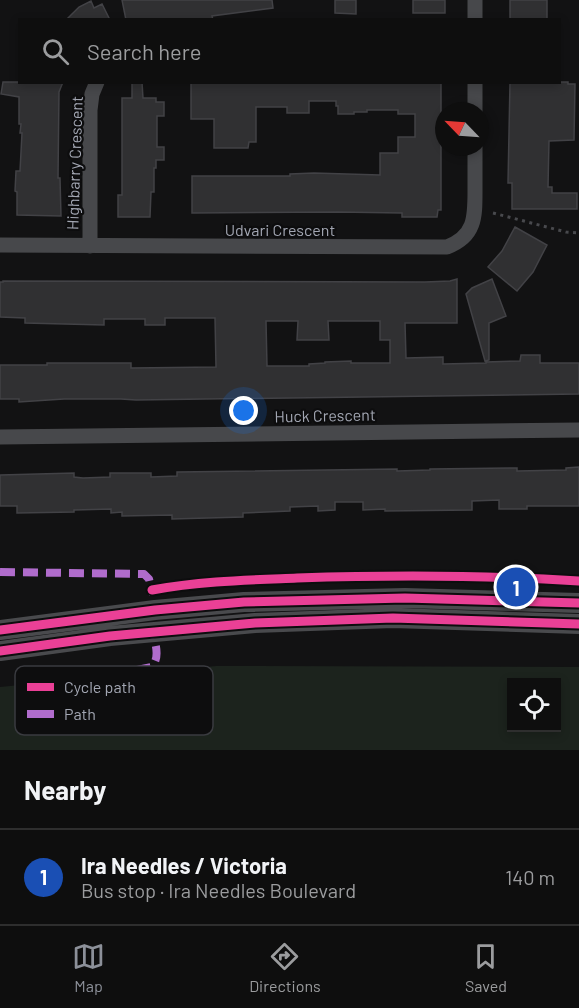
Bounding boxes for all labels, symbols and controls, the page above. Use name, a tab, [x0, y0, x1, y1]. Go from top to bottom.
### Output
search box	[18, 18, 561, 84]
icon: search	[39, 35, 72, 68]
text: Search here	[87, 38, 201, 64]
street label: Highbarry Crescent	[62, 96, 86, 230]
north arrow	[435, 102, 489, 156]
street label: Udvari Crescent	[225, 220, 335, 239]
your location	[229, 396, 258, 425]
street label: Huck Crescent	[274, 405, 376, 425]
pin: 1	[496, 564, 536, 610]
legend	[15, 666, 213, 735]
text: Cycle path	[64, 677, 136, 696]
map controls	[507, 678, 561, 732]
button: locate	[507, 678, 561, 732]
text: Path	[64, 704, 96, 723]
text: Nearby	[24, 774, 106, 805]
text: Ira Needles / Victoria	[81, 852, 287, 878]
text: 1	[40, 865, 47, 889]
text: 140 m	[505, 865, 555, 889]
text: Bus stop · Ira Needles Boulevard	[81, 878, 356, 902]
tab: Map	[72, 940, 105, 995]
tab: Directions	[249, 940, 321, 995]
tab: Saved	[465, 940, 507, 995]

